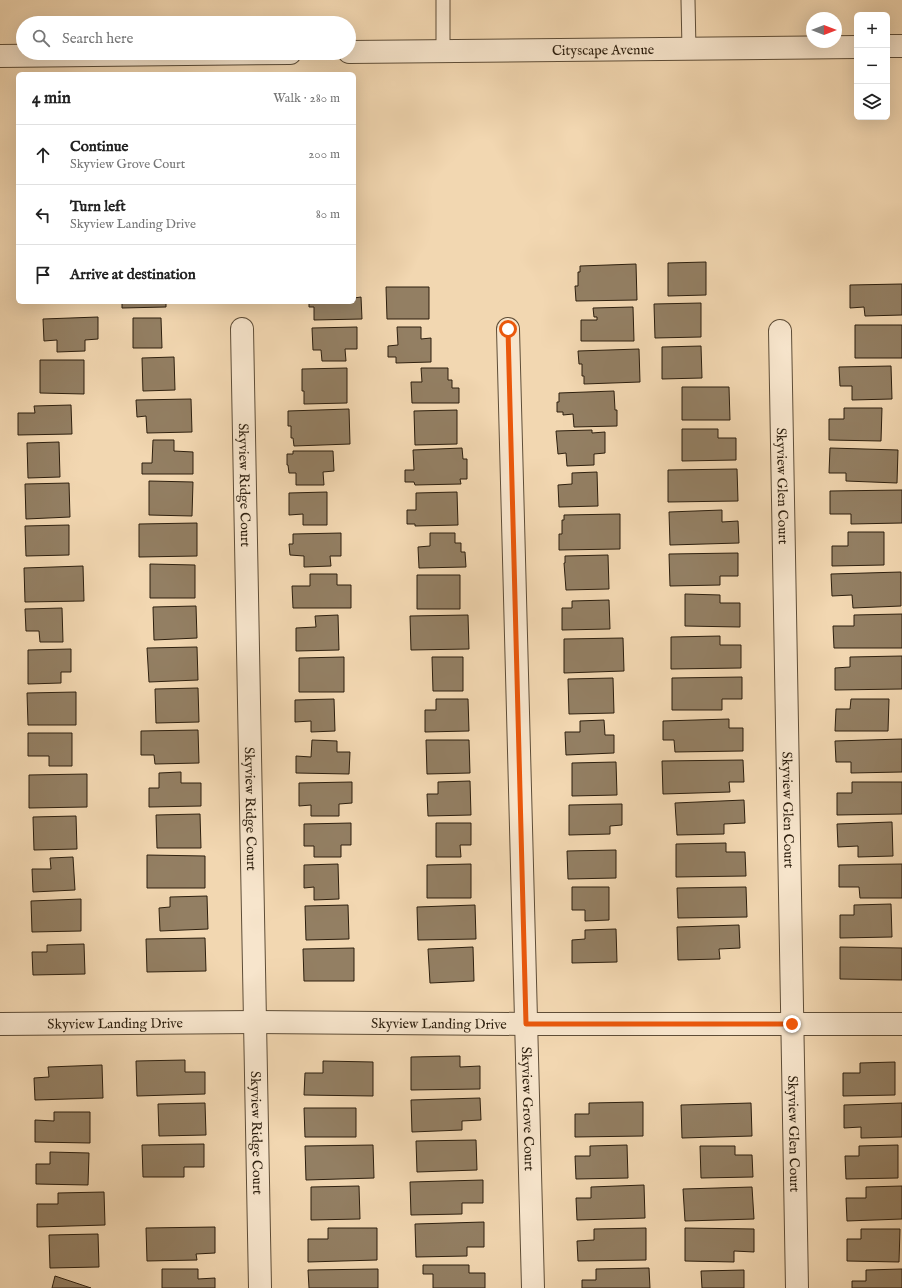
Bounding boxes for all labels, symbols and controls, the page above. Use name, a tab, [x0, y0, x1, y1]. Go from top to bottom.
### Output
north arrow	[806, 12, 842, 48]
map controls	[854, 12, 890, 120]
button: +	[854, 12, 890, 48]
search box	[16, 16, 356, 60]
icon: search	[30, 27, 52, 49]
text: Search here	[62, 29, 133, 48]
street label: Cityscape Avenue	[552, 41, 655, 60]
button: −	[854, 48, 890, 84]
button: layers	[854, 84, 890, 120]
text: 4 min	[32, 88, 71, 109]
text: Walk · 280 m	[273, 90, 340, 107]
text: Continue	[70, 137, 128, 156]
icon: ahead	[32, 144, 54, 166]
text: 200 m	[308, 146, 340, 163]
text: Skyview Grove Court	[70, 156, 185, 173]
text: Turn left	[70, 197, 126, 216]
icon: left	[32, 204, 54, 226]
text: 80 m	[316, 206, 340, 223]
text: Skyview Landing Drive	[70, 216, 196, 233]
icon: arrive	[32, 264, 54, 286]
text: Arrive at destination	[70, 265, 196, 284]
route start	[499, 320, 517, 338]
street label: Skyview Ridge Court	[234, 423, 254, 547]
street label: Skyview Glen Court	[772, 427, 792, 545]
street label: Skyview Ridge Court	[240, 747, 260, 871]
street label: Skyview Glen Court	[777, 751, 798, 869]
street label: Skyview Landing Drive	[47, 1015, 183, 1034]
street label: Skyview Landing Drive	[371, 1015, 507, 1034]
route end	[783, 1015, 801, 1033]
street label: Skyview Grove Court	[517, 1046, 538, 1171]
street label: Skyview Ridge Court	[246, 1071, 266, 1195]
street label: Skyview Glen Court	[783, 1075, 803, 1193]

